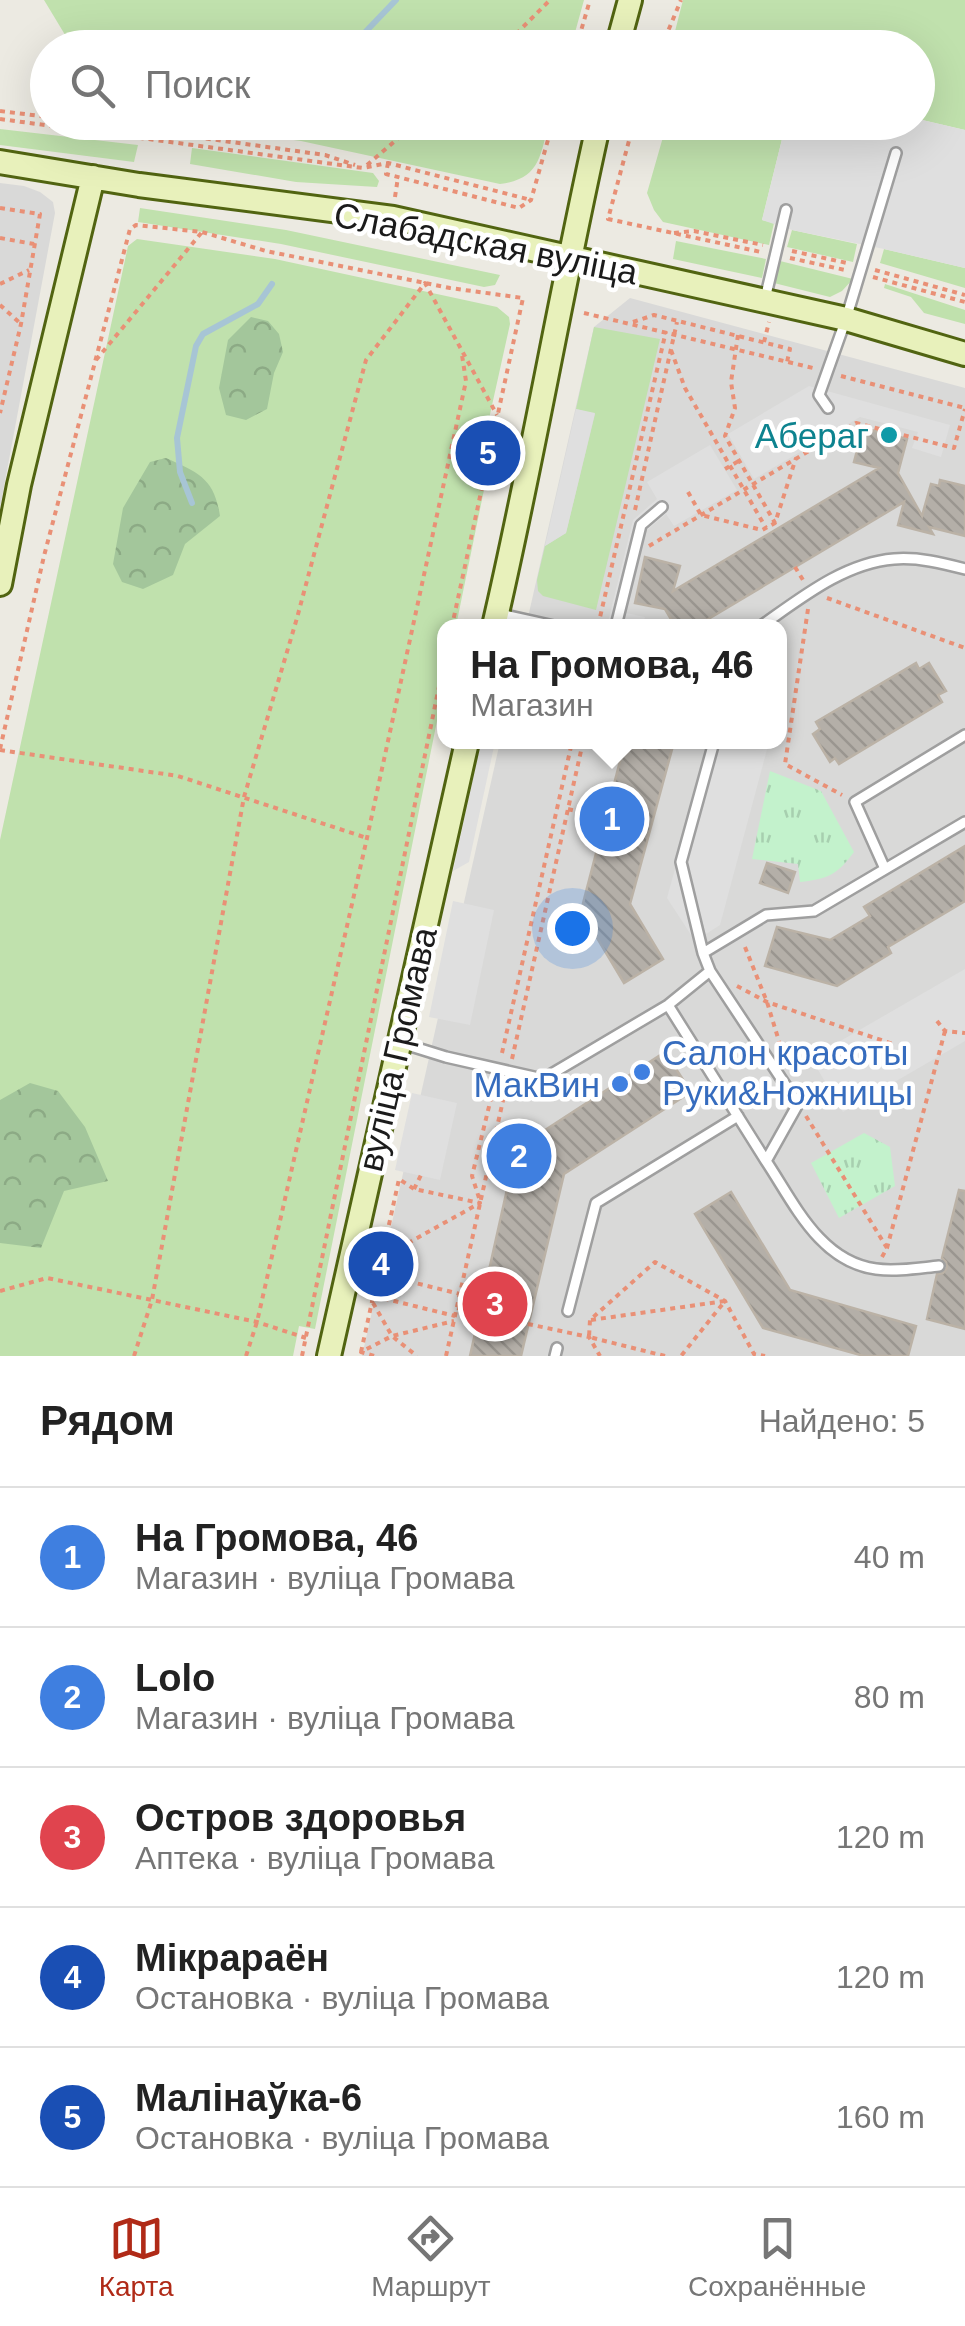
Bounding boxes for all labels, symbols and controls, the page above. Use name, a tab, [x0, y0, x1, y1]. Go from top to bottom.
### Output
search box	[30, 30, 935, 140]
icon: search	[65, 58, 120, 113]
text: Поиск	[145, 64, 250, 106]
street label: Слабадская вуліца	[331, 194, 642, 292]
pin: 5	[456, 416, 520, 490]
place label: Абераг	[755, 416, 869, 455]
marker: Абераг	[878, 424, 900, 446]
popup	[437, 619, 787, 749]
text: На Громова, 46	[470, 644, 754, 686]
text: Магазин	[470, 687, 594, 723]
pin: 1	[580, 782, 644, 856]
your location	[547, 903, 598, 954]
street label: вуліца Громава	[350, 923, 444, 1175]
place label: Салон красоты Руки&Ножницы	[662, 1033, 913, 1112]
marker: Салон красоты Руки&Ножницы	[631, 1061, 653, 1083]
place label: МакВин	[473, 1065, 600, 1104]
marker: МакВин	[609, 1073, 631, 1095]
pin: 2	[486, 1118, 552, 1194]
pin: 4	[348, 1226, 414, 1302]
pin: 3	[462, 1266, 528, 1342]
text: Рядом	[40, 1397, 175, 1444]
text: Найдено: 5	[759, 1403, 925, 1439]
text: На Громова, 46	[135, 1517, 418, 1559]
text: 1	[64, 1539, 81, 1575]
text: 40 m	[854, 1539, 925, 1575]
text: Магазин · вуліца Громава	[135, 1560, 515, 1596]
text: Lolo	[135, 1657, 215, 1699]
text: 2	[64, 1679, 81, 1715]
text: 80 m	[854, 1679, 925, 1715]
text: Магазин · вуліца Громава	[135, 1700, 515, 1736]
text: Остров здоровья	[135, 1797, 466, 1839]
text: 3	[64, 1819, 81, 1855]
text: 120 m	[836, 1819, 925, 1855]
text: Аптека · вуліца Громава	[135, 1840, 494, 1876]
text: Мікрараён	[135, 1937, 329, 1979]
text: 4	[64, 1959, 81, 1995]
text: 120 m	[836, 1959, 925, 1995]
text: Остановка · вуліца Громава	[135, 1980, 549, 2016]
text: Малінаўка-6	[135, 2077, 362, 2119]
text: 5	[64, 2099, 81, 2135]
text: 160 m	[836, 2099, 925, 2135]
text: Остановка · вуліца Громава	[135, 2120, 549, 2156]
tab: Карта	[99, 2211, 174, 2303]
tab: Маршрут	[371, 2211, 490, 2303]
tab: Сохранённые	[688, 2211, 866, 2303]

